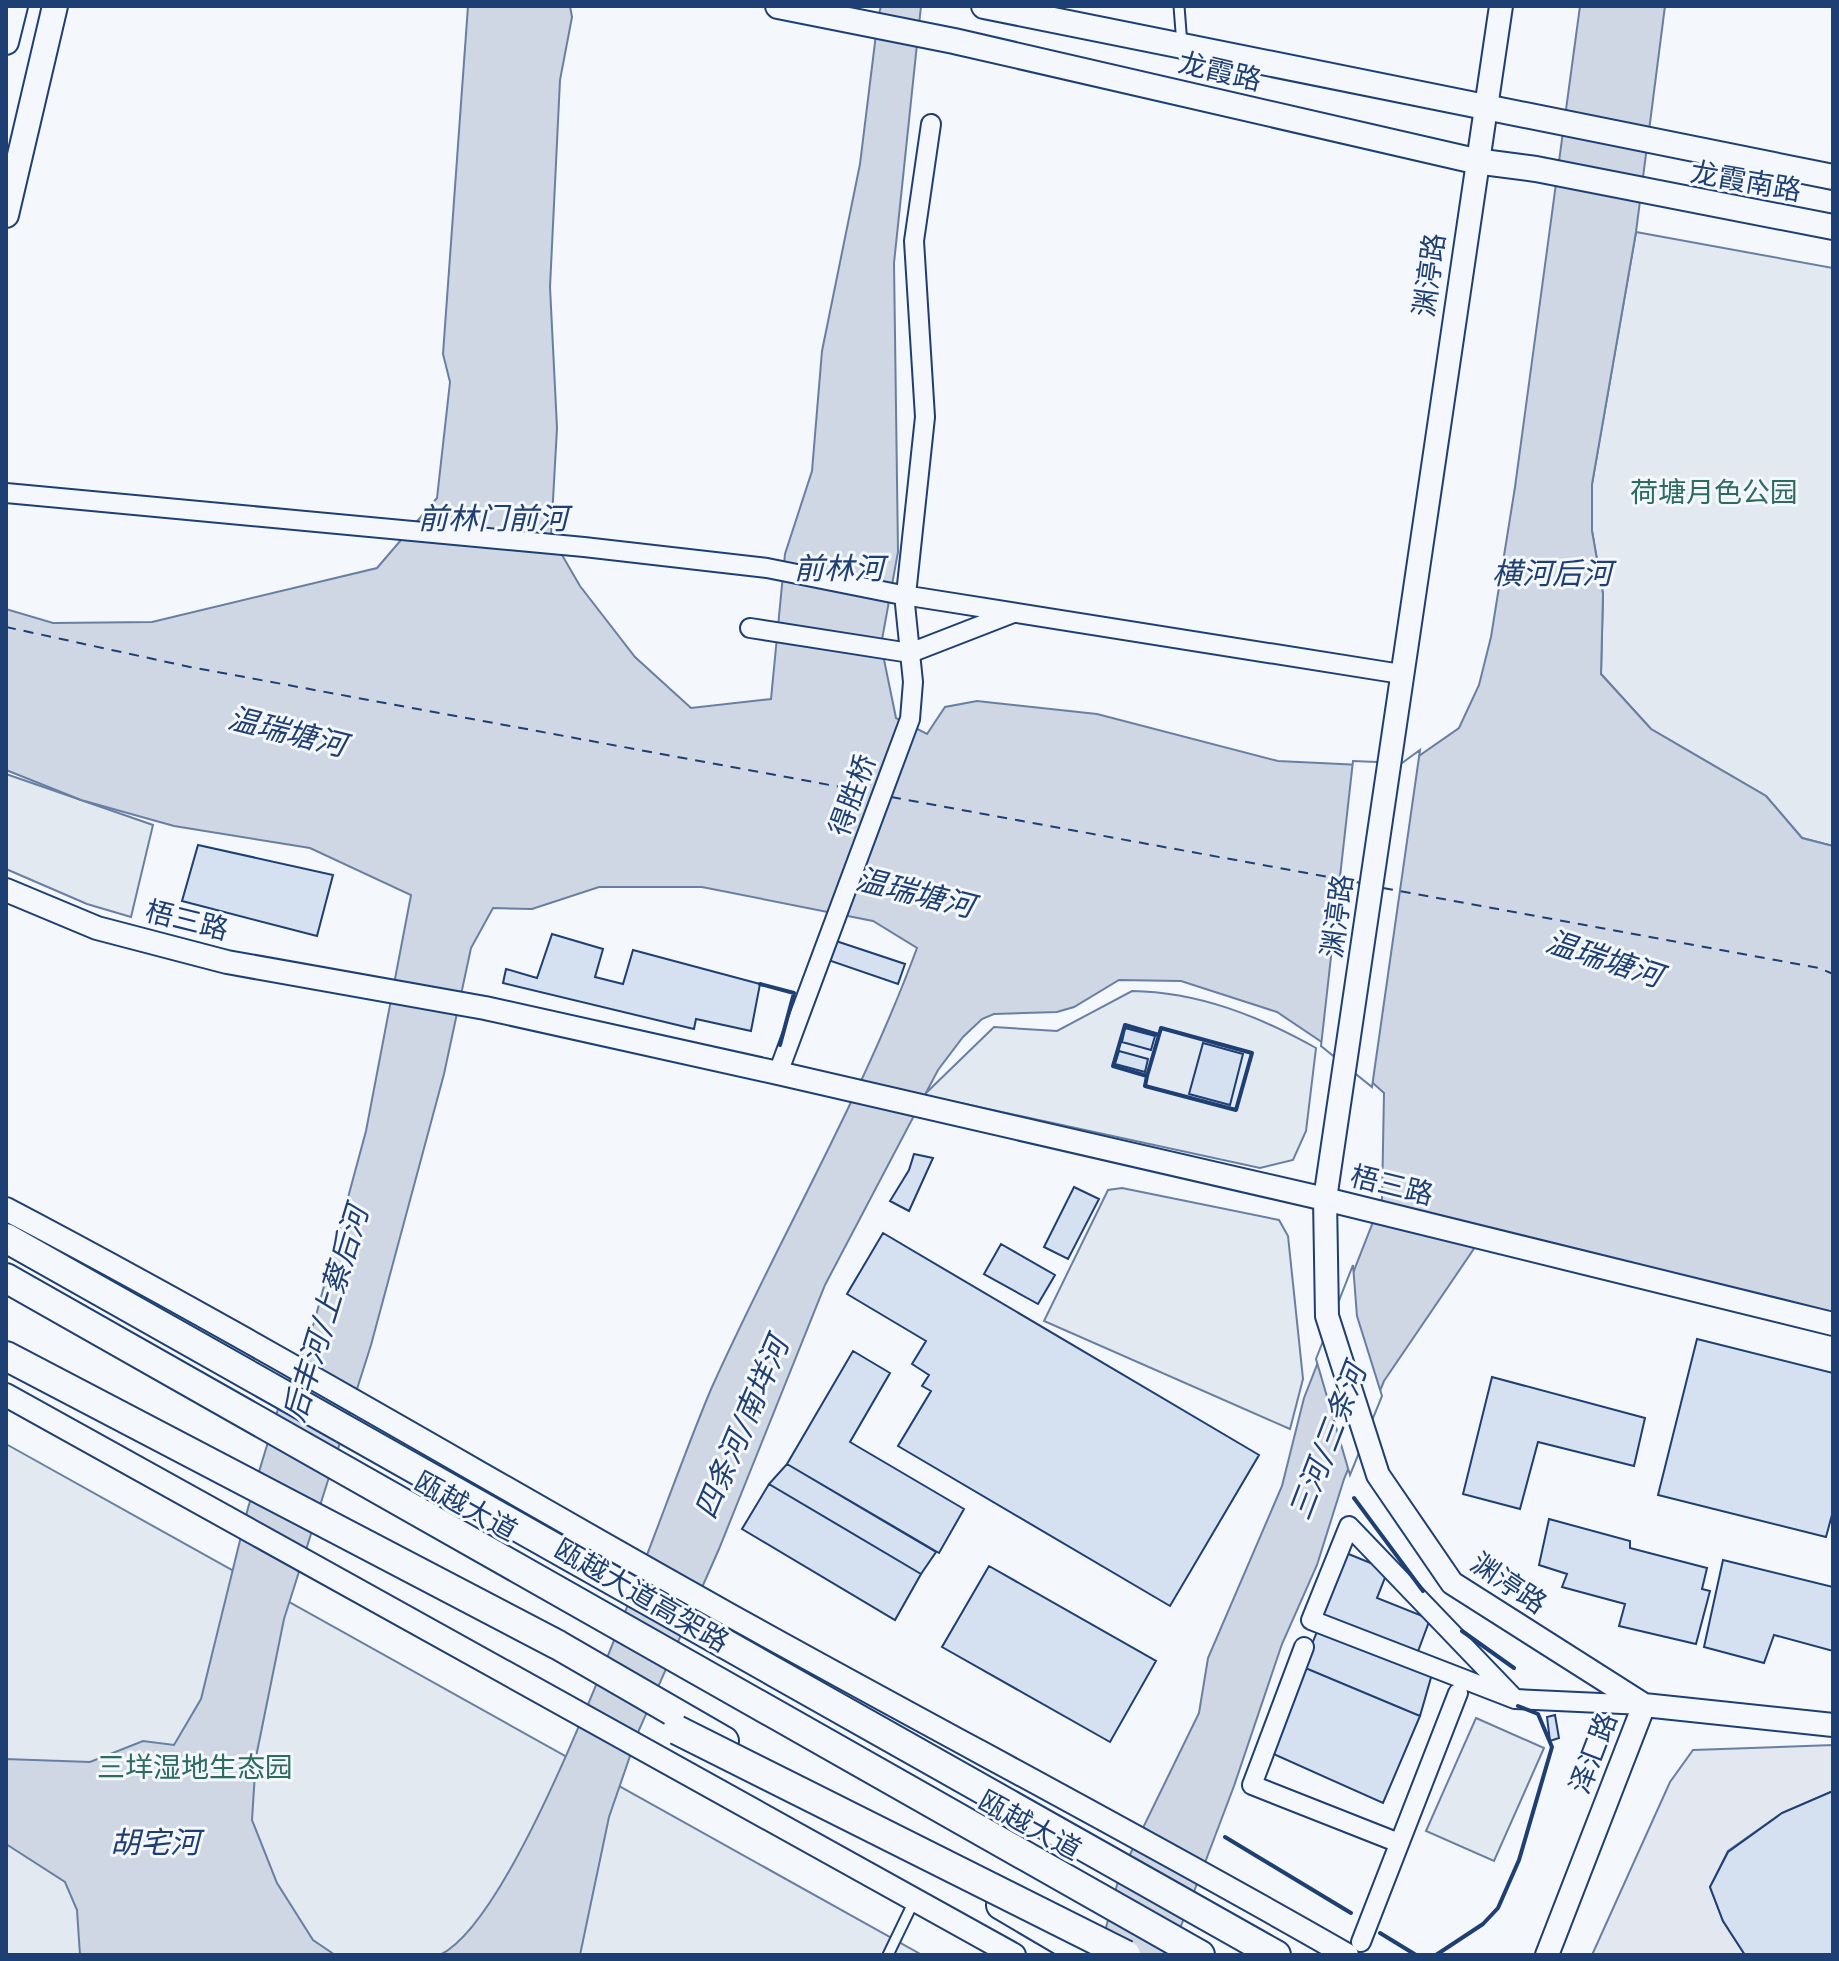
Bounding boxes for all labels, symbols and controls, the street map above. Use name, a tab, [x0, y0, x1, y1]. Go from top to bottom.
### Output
street label: 龙霞路	[1175, 46, 1265, 98]
street label: 龙霞南路	[1688, 156, 1804, 208]
street label: 渊渟路	[1407, 231, 1453, 319]
park label: 荷塘月色公园	[1630, 476, 1798, 510]
water label: 前林门前河	[418, 501, 573, 538]
water label: 前林河	[794, 551, 889, 588]
water label: 横河后河	[1492, 556, 1617, 593]
water label: 温瑞塘河	[224, 700, 354, 766]
street label: 得胜桥	[823, 750, 883, 841]
water label: 温瑞塘河	[852, 861, 982, 927]
street label: 渊渟路	[1315, 872, 1361, 960]
street label: 梧三路	[142, 894, 232, 948]
water label: 温瑞塘河	[1541, 923, 1671, 997]
street label: 梧三路	[1347, 1159, 1437, 1213]
water label: 后丰河/上蔡后河	[276, 1197, 378, 1426]
water label: 四条河/南垟河	[688, 1327, 799, 1524]
water label: 三河/三条河	[1282, 1355, 1377, 1525]
street label: 瓯越大道	[408, 1465, 523, 1549]
street label: 瓯越大道高架路	[548, 1532, 735, 1660]
street label: 渊渟路	[1464, 1546, 1553, 1621]
street label: 泽汇路	[1563, 1708, 1625, 1799]
park label: 三垟湿地生态园	[97, 1751, 293, 1785]
street label: 瓯越大道	[972, 1784, 1087, 1868]
water label: 胡宅河	[110, 1825, 205, 1862]

